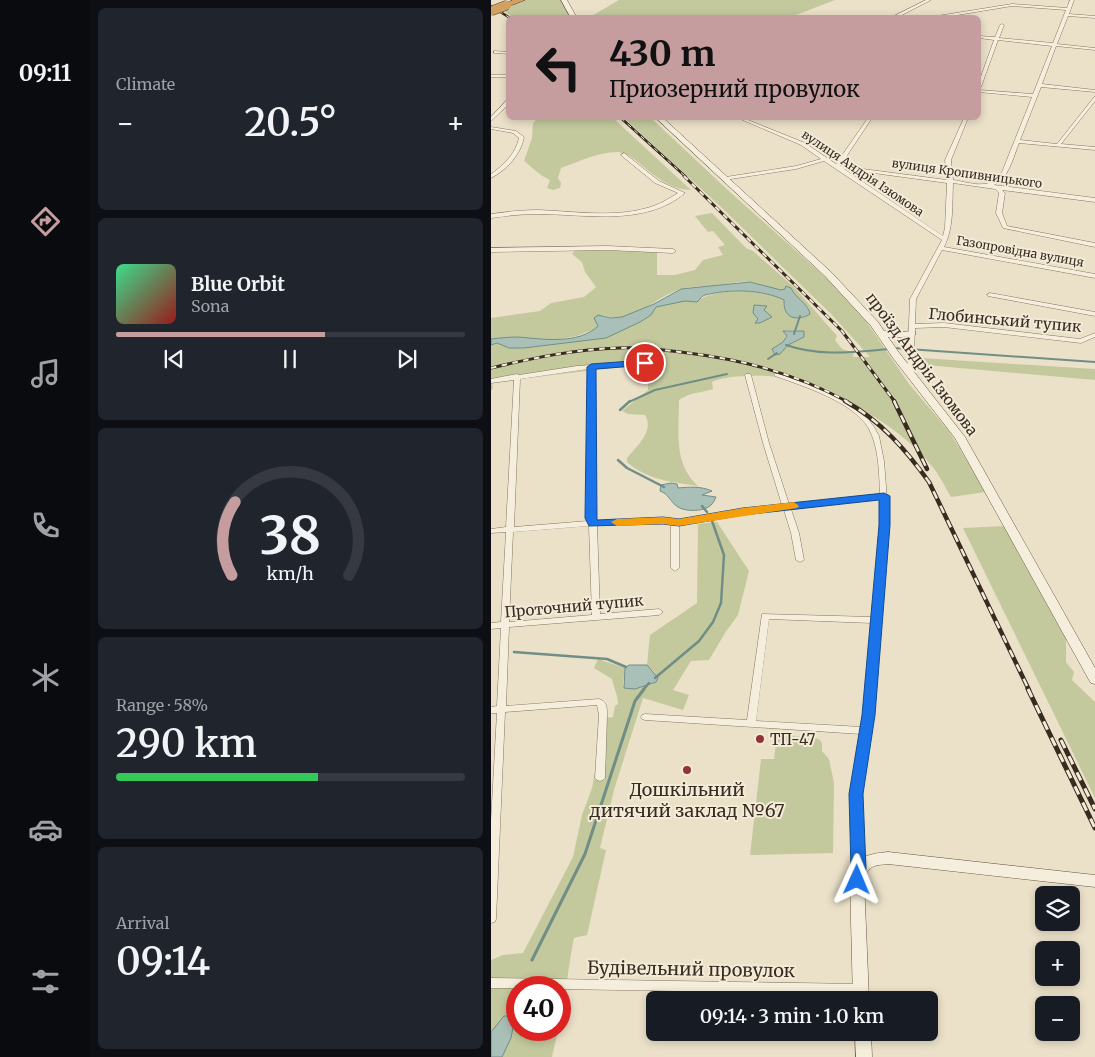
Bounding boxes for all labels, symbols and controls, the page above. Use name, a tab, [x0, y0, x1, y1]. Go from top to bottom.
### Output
text: 430 m	[609, 32, 715, 76]
icon: left	[526, 35, 591, 100]
text: 09:11	[19, 59, 71, 87]
text: Climate	[116, 74, 175, 94]
text: Приозерний провулок	[609, 75, 860, 103]
text: 20.5°	[244, 99, 337, 146]
text: −	[116, 105, 135, 141]
text: +	[446, 105, 465, 141]
street label: вулиця Андрія Ізюмова	[799, 127, 927, 220]
street label: вулиця Кропивницького	[891, 155, 1043, 191]
icon: directions	[28, 204, 63, 239]
street label: Газопровідна вулиця	[955, 232, 1085, 270]
text: Blue Orbit	[191, 272, 285, 296]
street label: проїзд Андрія Ізюмова	[862, 289, 982, 439]
text: Sona	[191, 296, 229, 316]
street label: Глобинський тупик	[928, 304, 1083, 336]
pin	[624, 342, 666, 384]
icon: previous	[160, 345, 188, 373]
icon: pause	[276, 345, 304, 373]
icon: next	[393, 345, 421, 373]
icon: arrive	[631, 349, 659, 377]
icon: music	[28, 356, 63, 391]
text: 38	[260, 503, 321, 568]
icon: phone	[28, 508, 63, 543]
text: km/h	[267, 562, 314, 585]
street label: Проточний тупик	[504, 590, 645, 622]
icon: climate	[28, 660, 63, 695]
text: Range · 58%	[116, 695, 208, 715]
text: 290 km	[116, 720, 257, 767]
place label: ТП-47	[770, 730, 816, 749]
marker: ТП-47	[754, 733, 766, 745]
marker: Дошкільний дитячий заклад №67	[681, 764, 693, 776]
place label: Дошкільний дитячий заклад №67	[589, 778, 784, 822]
icon: car	[28, 812, 63, 847]
position arrow	[830, 853, 882, 905]
map controls	[1035, 886, 1080, 1041]
button: layers	[1035, 886, 1080, 931]
text: Arrival	[116, 913, 169, 933]
text: 09:14	[116, 938, 210, 985]
button: +	[1035, 941, 1080, 986]
street label: Будівельний провулок	[587, 956, 796, 982]
icon: filters	[28, 964, 63, 999]
speed limit sign: 40	[506, 976, 571, 1041]
button: −	[1035, 996, 1080, 1041]
text: 09:14 · 3 min · 1.0 km	[700, 1004, 884, 1028]

